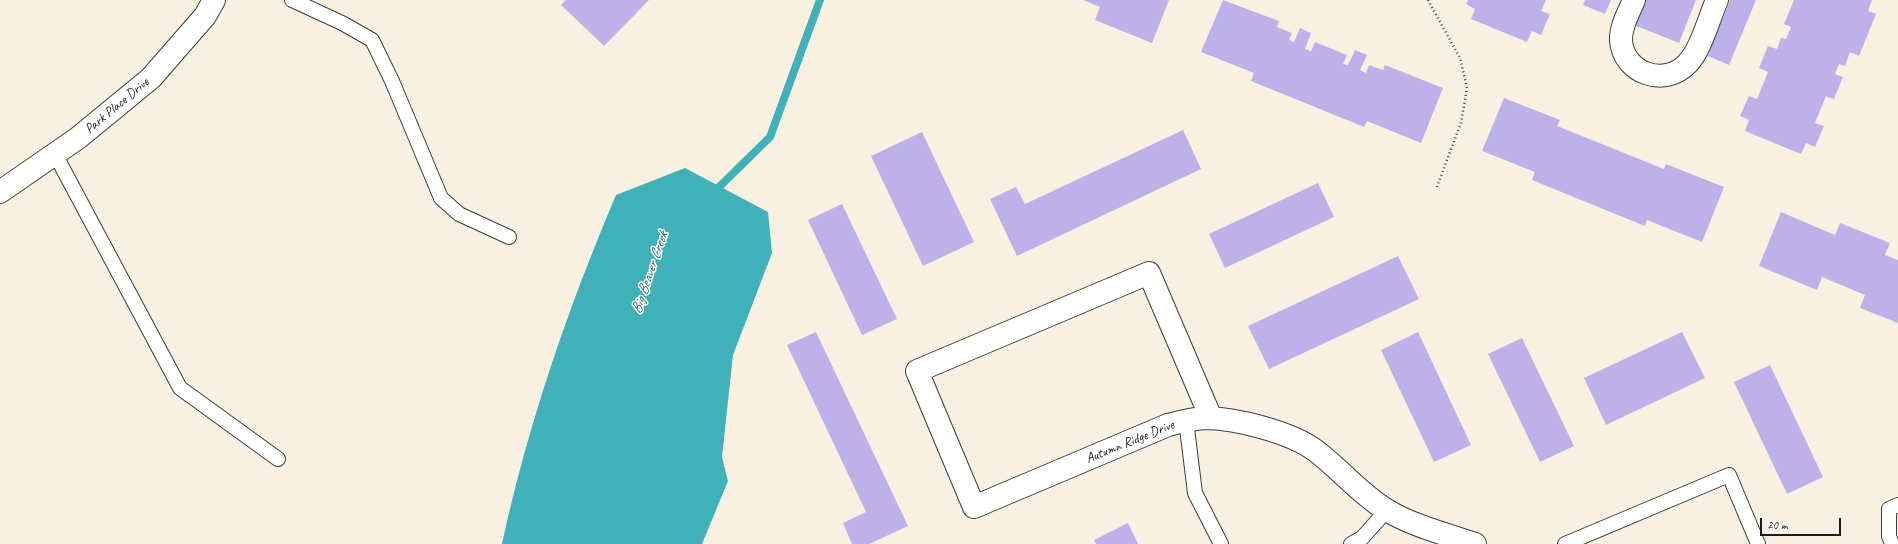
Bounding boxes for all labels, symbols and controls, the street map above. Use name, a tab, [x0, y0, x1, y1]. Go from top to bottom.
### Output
street label: Park Place Drive	[81, 74, 153, 138]
water label: Big Beaver Creek	[628, 230, 672, 316]
street label: Autumn Ridge Drive	[1083, 417, 1177, 467]
scale bar	[1762, 510, 1843, 536]
text: 20 m	[1767, 517, 1787, 533]

